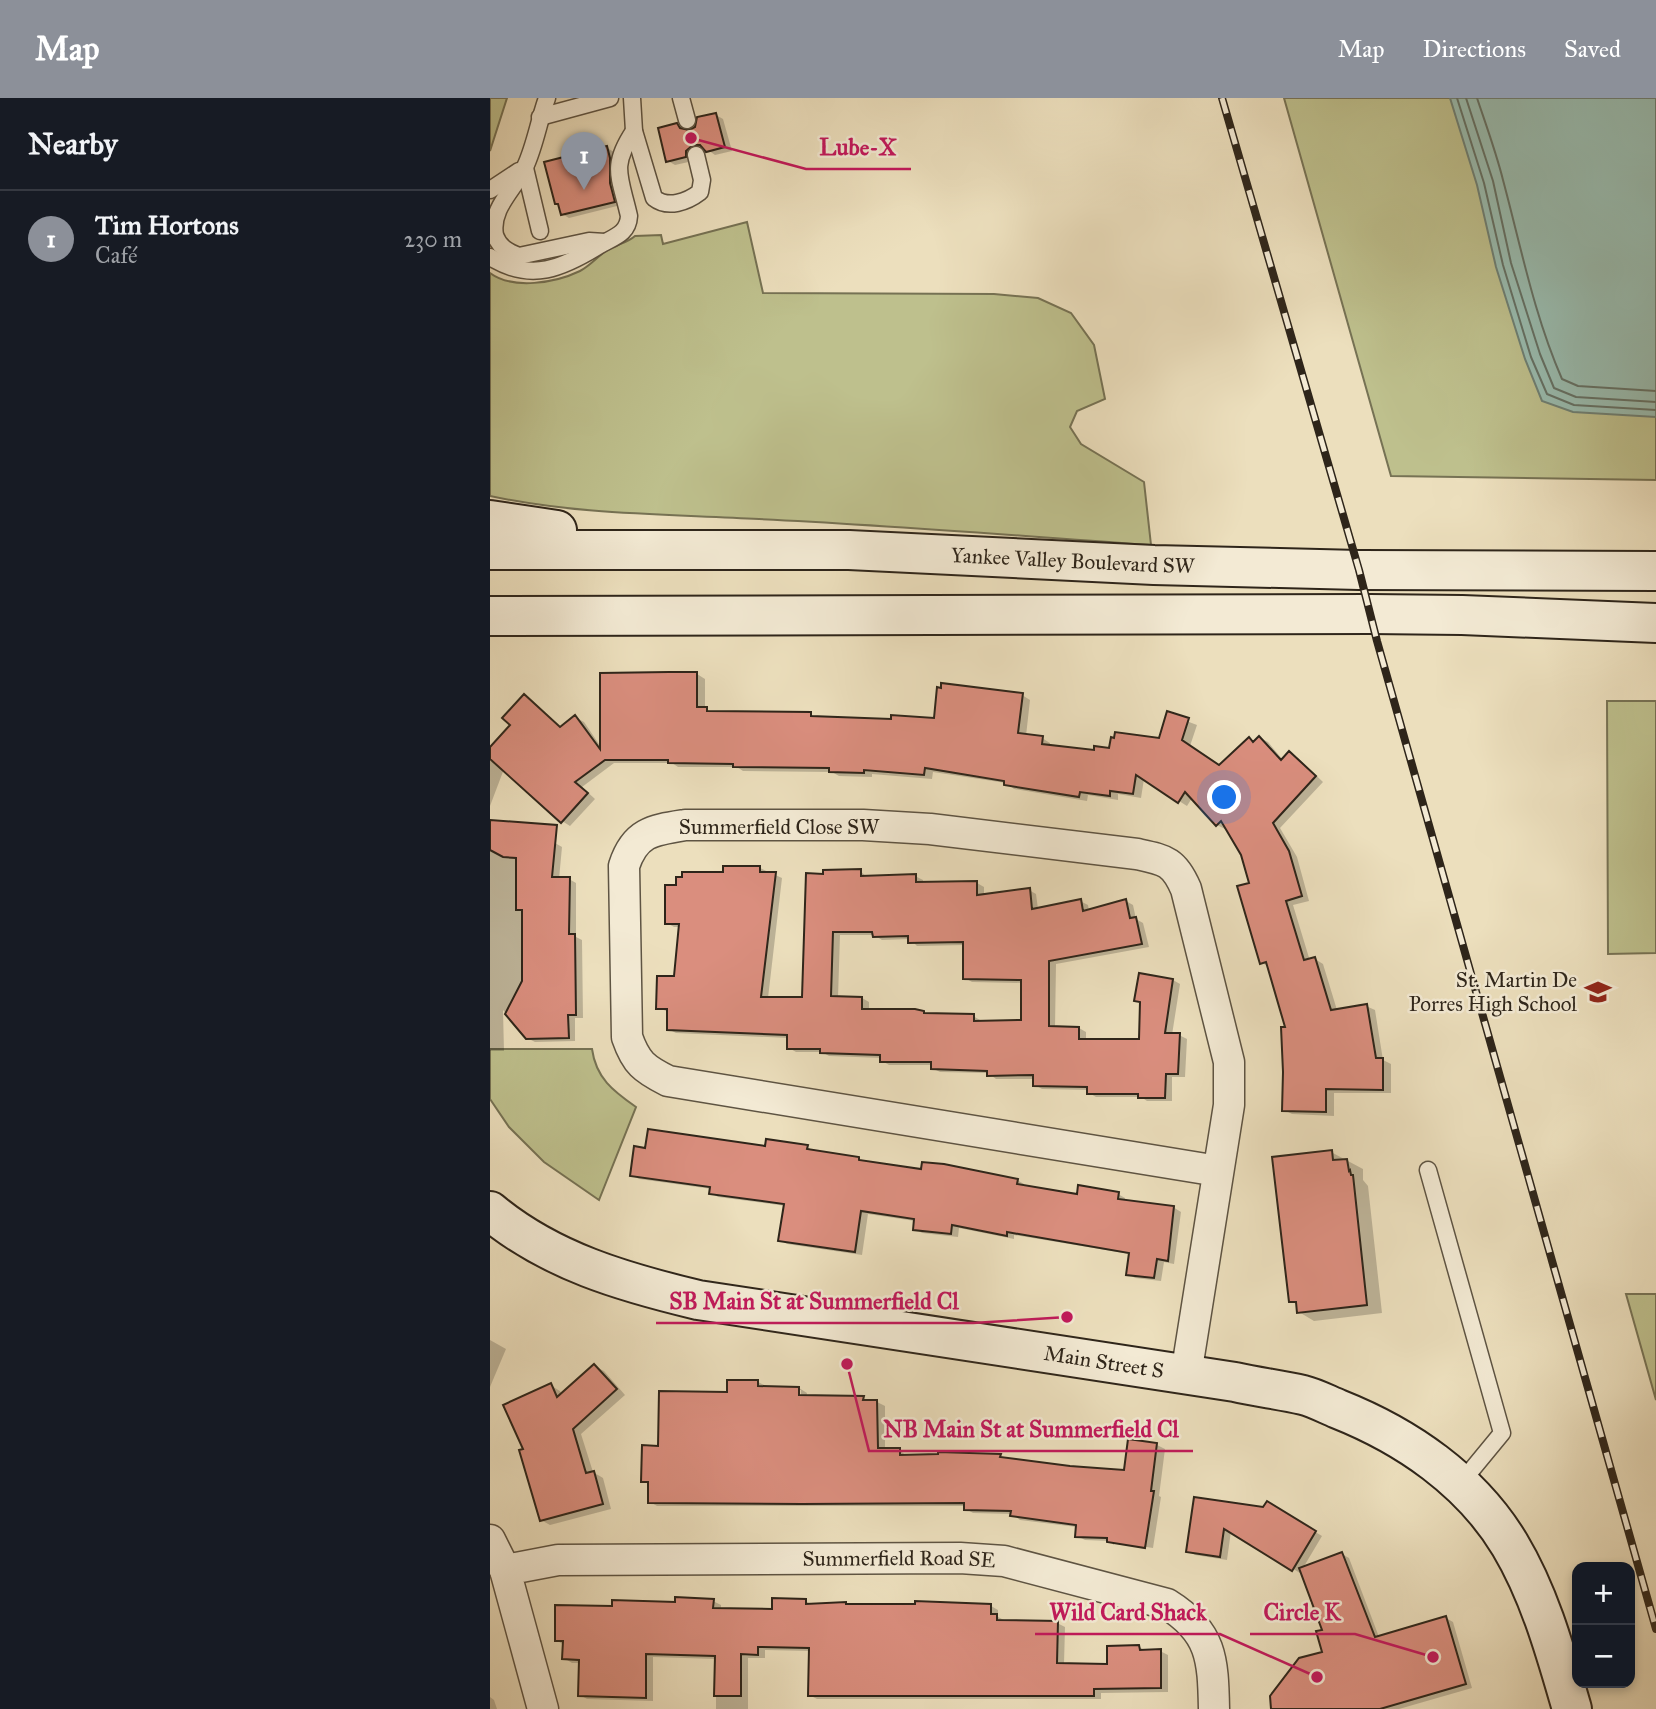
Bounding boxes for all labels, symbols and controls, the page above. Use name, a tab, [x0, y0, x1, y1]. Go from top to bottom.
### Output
text: Map	[35, 29, 99, 69]
text: Map	[1338, 34, 1385, 64]
text: Directions	[1423, 34, 1526, 64]
text: Saved	[1564, 34, 1621, 64]
callout: Lube-X	[806, 125, 911, 169]
text: Nearby	[28, 126, 118, 162]
pin: 1	[561, 132, 607, 190]
text: Lube-X	[819, 133, 897, 161]
text: Tim Hortons	[95, 209, 239, 241]
text: 1	[46, 225, 56, 253]
text: 230 m	[404, 225, 462, 253]
text: Café	[95, 241, 138, 269]
street label: Yankee Valley Boulevard SW	[950, 542, 1196, 579]
your location	[1207, 780, 1241, 814]
street label: Summerfield Close SW	[679, 814, 880, 840]
place label: St. Martin De Porres High School	[1409, 967, 1577, 1017]
school or university icon: St. Martin De Porres High School	[1583, 977, 1613, 1007]
callout: SB Main St at Summerfield Cl	[656, 1279, 973, 1323]
text: SB Main St at Summerfield Cl	[669, 1287, 959, 1315]
street label: Main Street S	[1042, 1340, 1166, 1384]
callout: NB Main St at Summerfield Cl	[869, 1407, 1193, 1451]
text: NB Main St at Summerfield Cl	[883, 1415, 1180, 1443]
street label: Summerfield Road SE	[802, 1545, 996, 1573]
map controls	[1572, 1562, 1635, 1688]
button: +	[1572, 1562, 1635, 1625]
callout: Wild Card Shack	[1035, 1590, 1220, 1634]
callout: Circle K	[1250, 1590, 1355, 1634]
text: Wild Card Shack	[1049, 1598, 1208, 1626]
text: Circle K	[1263, 1598, 1342, 1626]
button: −	[1572, 1625, 1635, 1688]

